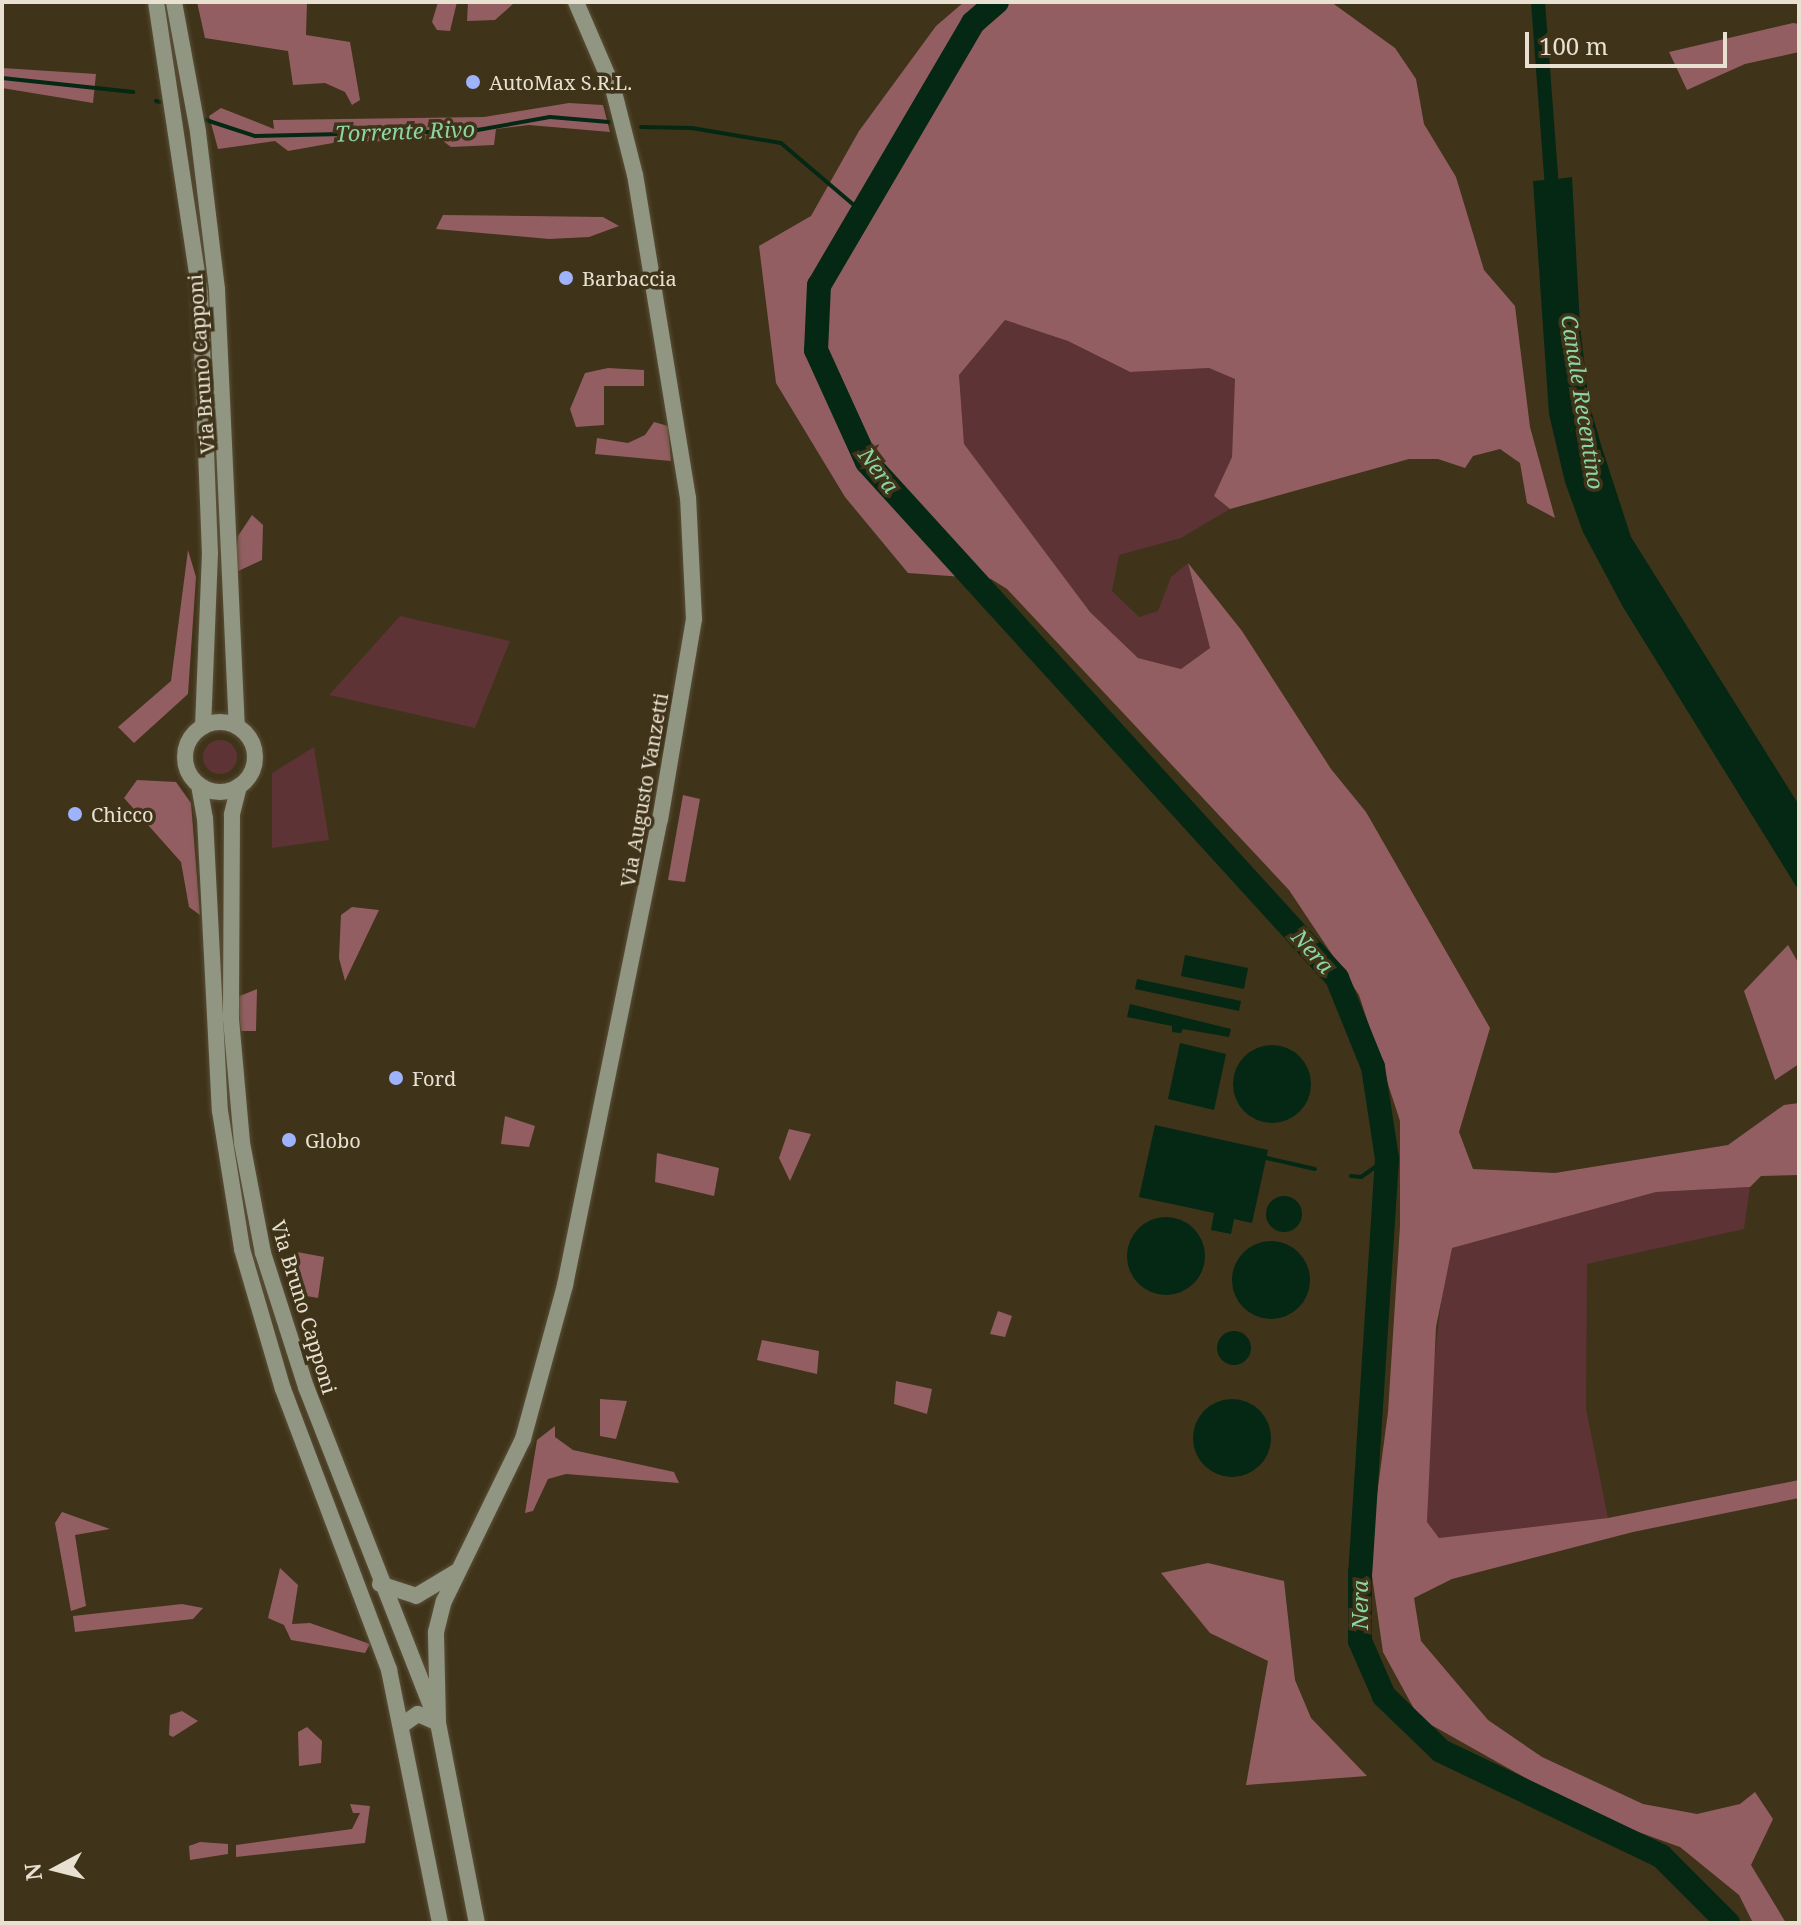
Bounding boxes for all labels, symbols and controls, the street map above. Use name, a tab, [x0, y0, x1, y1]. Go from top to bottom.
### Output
scale bar	[1529, 16, 1731, 66]
text: 100 m	[1539, 29, 1608, 62]
place label: AutoMax S.R.L.	[489, 70, 632, 94]
marker: AutoMax S.R.L.	[464, 73, 482, 91]
water label: Torrente Rivo	[335, 115, 475, 147]
place label: Barbaccia	[582, 266, 677, 290]
marker: Barbaccia	[557, 269, 575, 287]
street label: Via Bruno Capponi	[183, 273, 219, 455]
water label: Canale Recentino	[1556, 313, 1610, 491]
water label: Nera	[853, 442, 905, 498]
street label: Via Augusto Vanzetti	[615, 691, 673, 889]
place label: Chicco	[91, 802, 154, 826]
marker: Chicco	[66, 805, 84, 823]
water label: Nera	[1286, 924, 1340, 978]
place label: Ford	[412, 1066, 456, 1090]
marker: Ford	[387, 1069, 405, 1087]
place label: Globo	[305, 1128, 361, 1152]
marker: Globo	[280, 1131, 298, 1149]
street label: Via Bruno Capponi	[266, 1217, 342, 1397]
water label: Nera	[1347, 1580, 1373, 1630]
north arrow	[16, 1829, 96, 1909]
text: N	[16, 1861, 48, 1882]

